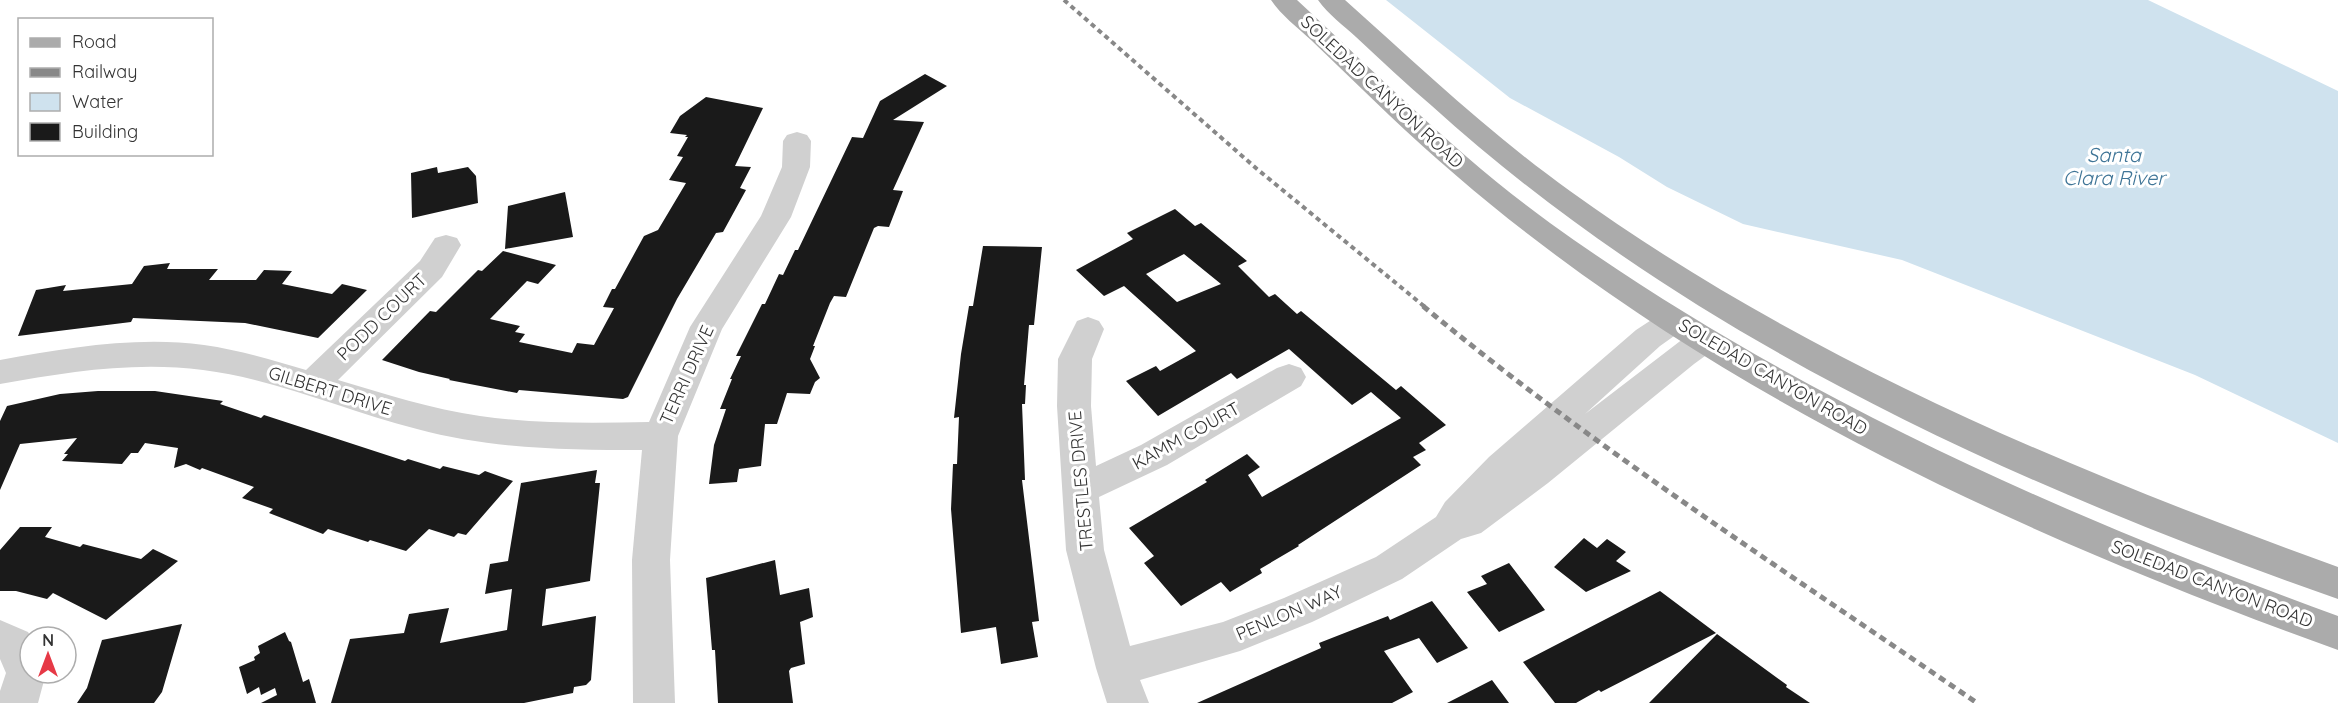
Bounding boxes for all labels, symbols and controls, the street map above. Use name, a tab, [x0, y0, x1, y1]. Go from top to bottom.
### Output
street label: SOLEDAD CANYON ROAD	[1296, 10, 1469, 173]
legend	[18, 18, 213, 156]
text: Road	[72, 30, 117, 53]
text: Railway	[72, 60, 138, 83]
text: Water	[72, 90, 123, 113]
text: Building	[72, 120, 138, 143]
water label: Santa Clara River	[2063, 142, 2167, 190]
street label: PODD COURT	[332, 268, 432, 365]
street label: SOLEDAD CANYON ROAD	[1675, 313, 1872, 440]
street label: TERRI DRIVE	[654, 322, 719, 428]
street label: GILBERT DRIVE	[266, 361, 395, 420]
street label: KAMM COURT	[1128, 396, 1244, 475]
street label: TRESTLES DRIVE	[1063, 410, 1098, 552]
street label: SOLEDAD CANYON ROAD	[2108, 534, 2316, 633]
street label: PENLON WAY	[1232, 580, 1345, 645]
north arrow	[18, 625, 78, 685]
text: N	[42, 630, 54, 650]

